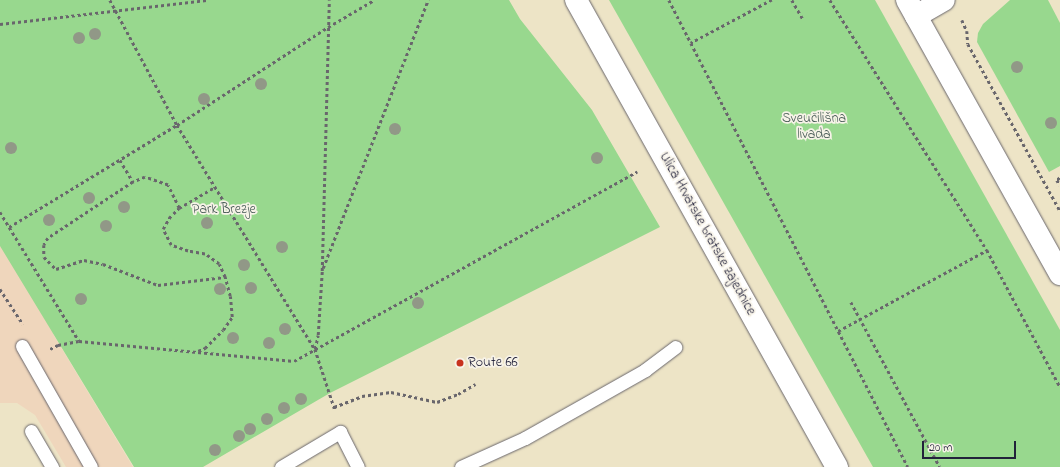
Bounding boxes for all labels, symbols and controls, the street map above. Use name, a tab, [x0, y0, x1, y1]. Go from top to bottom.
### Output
park label: Sveučilišna livada	[782, 111, 846, 144]
street label: Ulica Hrvatske bratske zajednice	[655, 150, 759, 318]
park label: Park Brezje	[192, 202, 256, 218]
place label: Route 66	[468, 355, 518, 371]
marker: Route 66	[455, 358, 465, 368]
scale bar	[924, 433, 1018, 459]
text: 20 m	[929, 439, 952, 457]

